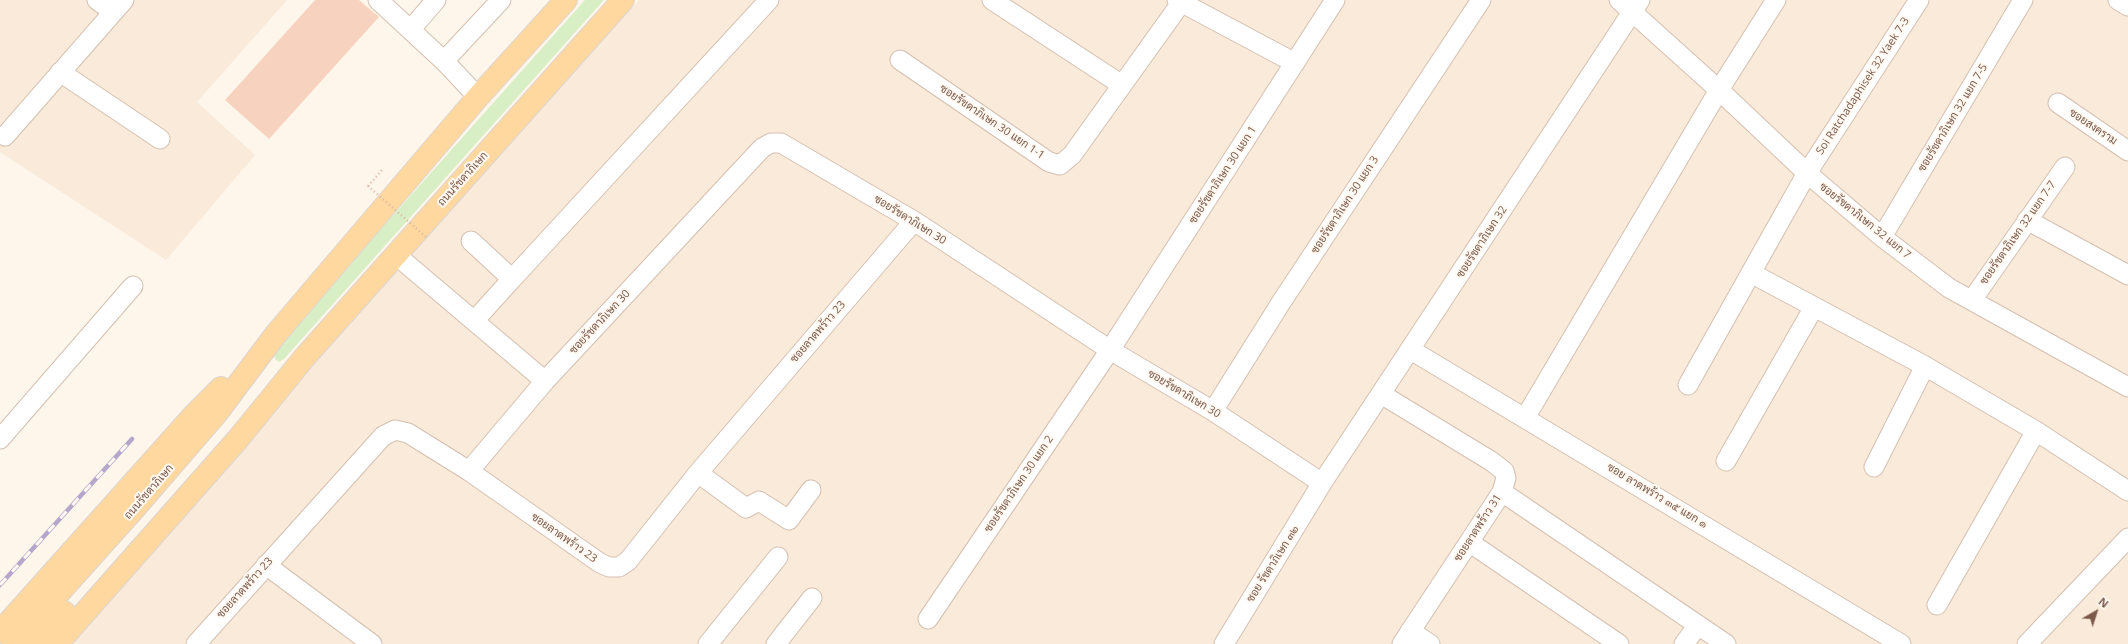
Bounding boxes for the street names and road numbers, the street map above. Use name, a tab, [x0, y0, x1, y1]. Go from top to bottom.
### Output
street label: Soi Ratchadaphisek 32 Yaek 7-3	[1814, 15, 1912, 157]
street label: ซอยรัชดาภิเษก 32 แยก 7-5	[1916, 62, 1990, 174]
street label: ซอยรัชดาภิเษก 30 แยก 1-1	[937, 82, 1047, 162]
street label: ซอยสงคราม	[2067, 106, 2119, 148]
street label: ซอยรัชดาภิเษก 30 แยก 1	[1186, 124, 1260, 226]
street label: ถนนรัชดาภิเษก	[435, 149, 491, 209]
street label: ซอยรัชดาภิเษก 30 แยก 3	[1308, 154, 1382, 256]
street label: ซอยรัชดาภิเษก 32 แยก 7-7	[1977, 179, 2059, 287]
street label: ซอยรัชดาภิเษก 32 แยก 7	[1817, 180, 1913, 262]
street label: ซอยรัชดาภิเษก 30	[871, 192, 949, 248]
street label: ซอยรัชดาภิเษก 32	[1454, 204, 1510, 280]
street label: ซอยรัชดาภิเษก 30	[567, 287, 633, 357]
street label: ซอยลาดพร้าว 23	[788, 298, 848, 366]
street label: ซอยรัชดาภิเษก 30	[1145, 367, 1223, 421]
street label: ซอยรัชดาภิเษก 30 แยก 2	[982, 433, 1056, 535]
street label: ซอย ลาดพร้าว ๓๕ แยก ๑	[1604, 461, 1710, 531]
street label: ถนนรัชดาภิเษก	[122, 462, 176, 522]
street label: ซอยลาดพร้าว 31	[1451, 492, 1505, 564]
street label: ซอยลาดพร้าว 23	[529, 510, 599, 566]
street label: ซอย รัชดาภิเษก ๓๒	[1244, 523, 1302, 605]
street label: ซอยลาดพร้าว 23	[214, 555, 276, 621]

